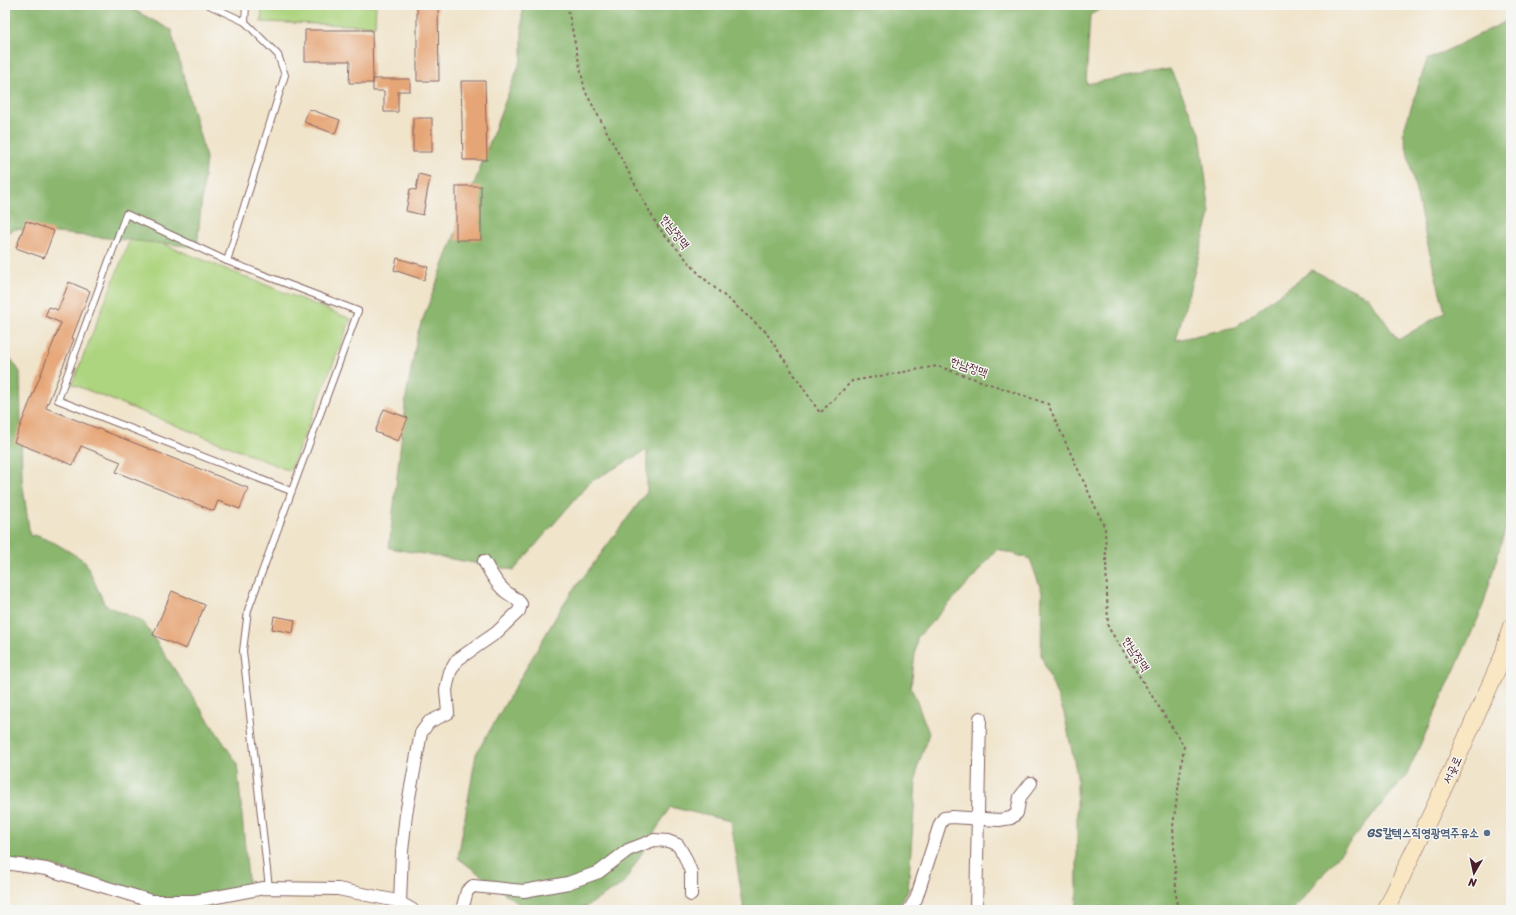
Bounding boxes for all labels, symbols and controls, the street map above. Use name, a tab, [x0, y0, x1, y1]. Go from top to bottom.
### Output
street label: 한남정맥	[654, 210, 696, 254]
street label: 한남정맥	[947, 350, 991, 384]
street label: 한남정맥	[1116, 632, 1156, 676]
street label: 서곶로	[1436, 752, 1468, 788]
place label: GS칼텍스직영광역주유소	[1366, 822, 1479, 844]
marker: GS칼텍스직영광역주유소	[1482, 828, 1492, 838]
north arrow	[1454, 853, 1494, 893]
text: N	[1467, 872, 1479, 893]

